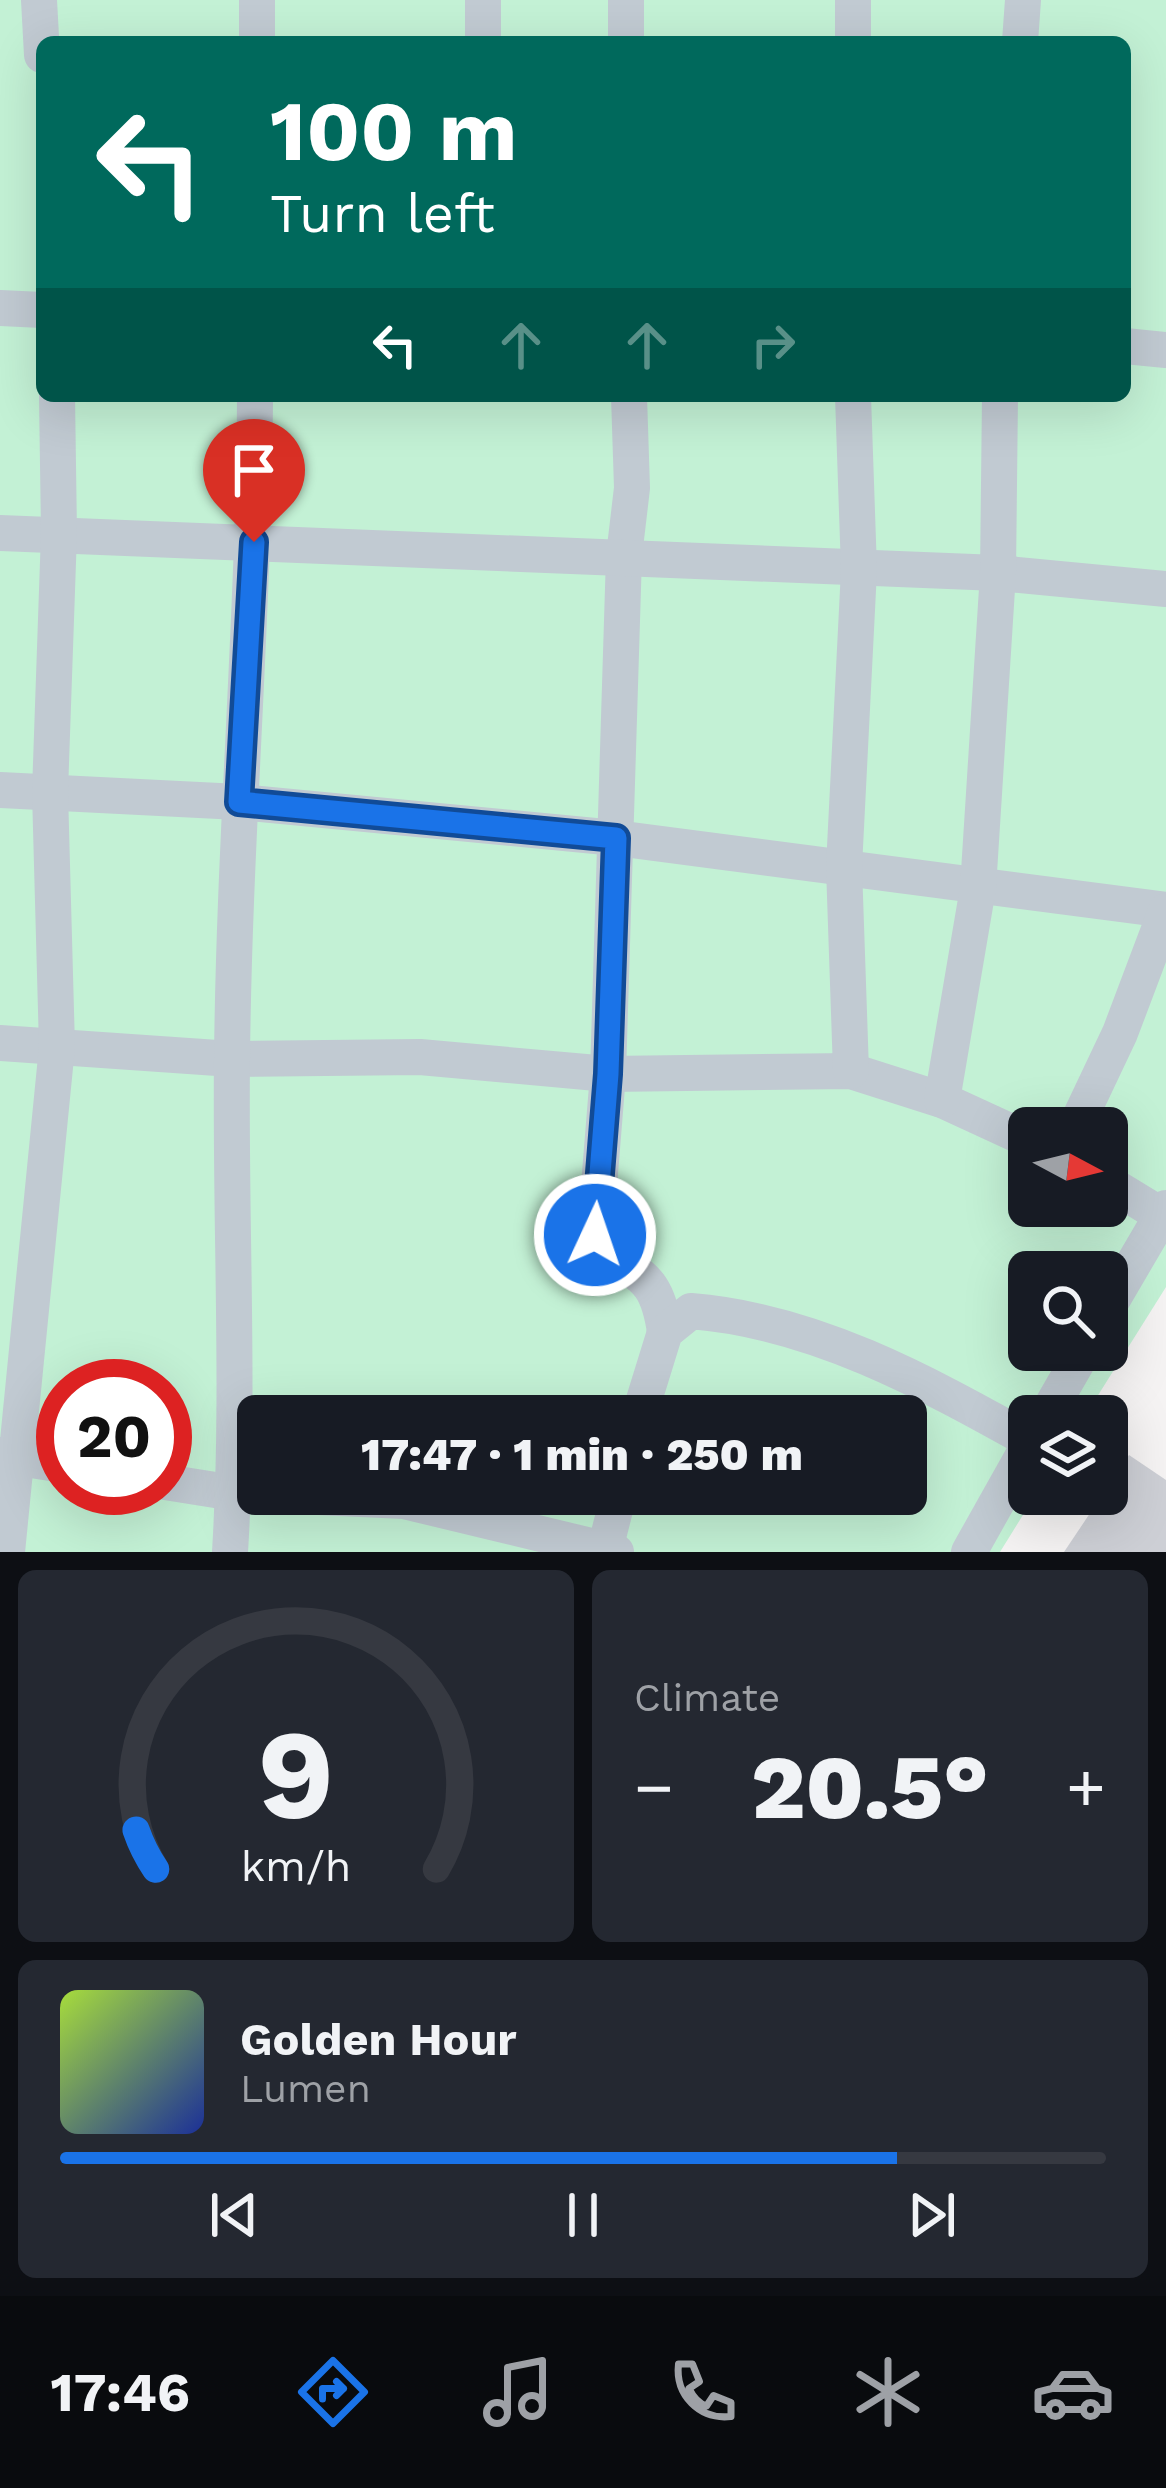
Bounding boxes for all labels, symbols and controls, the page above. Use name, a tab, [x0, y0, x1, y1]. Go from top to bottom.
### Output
text: 100 m	[270, 82, 517, 180]
icon: left	[72, 84, 228, 240]
text: Turn left	[270, 182, 495, 245]
icon: left	[362, 312, 428, 378]
icon: ahead	[488, 312, 554, 378]
icon: ahead	[614, 312, 680, 378]
icon: right	[740, 312, 806, 378]
pin	[203, 419, 305, 542]
icon: arrive	[221, 437, 287, 503]
north arrow	[1008, 1107, 1128, 1227]
map controls	[1008, 1107, 1128, 1515]
position arrow	[532, 1172, 658, 1298]
button: search	[1008, 1251, 1128, 1371]
speed limit sign: 20	[36, 1359, 192, 1515]
button: layers	[1008, 1395, 1128, 1515]
text: 17:47 · 1 min · 250 m	[361, 1428, 803, 1481]
text: Climate	[634, 1675, 780, 1720]
text: 9	[258, 1702, 334, 1848]
text: 20.5°	[751, 1734, 989, 1840]
text: −	[634, 1749, 674, 1826]
text: +	[1066, 1749, 1106, 1826]
text: km/h	[241, 1841, 351, 1891]
text: Golden Hour	[240, 2013, 517, 2066]
text: Lumen	[240, 2066, 371, 2111]
icon: previous	[201, 2182, 267, 2248]
icon: pause	[550, 2182, 616, 2248]
icon: next	[899, 2182, 965, 2248]
icon: directions	[291, 2350, 375, 2434]
icon: music	[476, 2350, 560, 2434]
icon: phone	[661, 2350, 745, 2434]
icon: climate	[846, 2350, 930, 2434]
icon: car	[1031, 2350, 1115, 2434]
text: 17:46	[51, 2361, 190, 2424]

